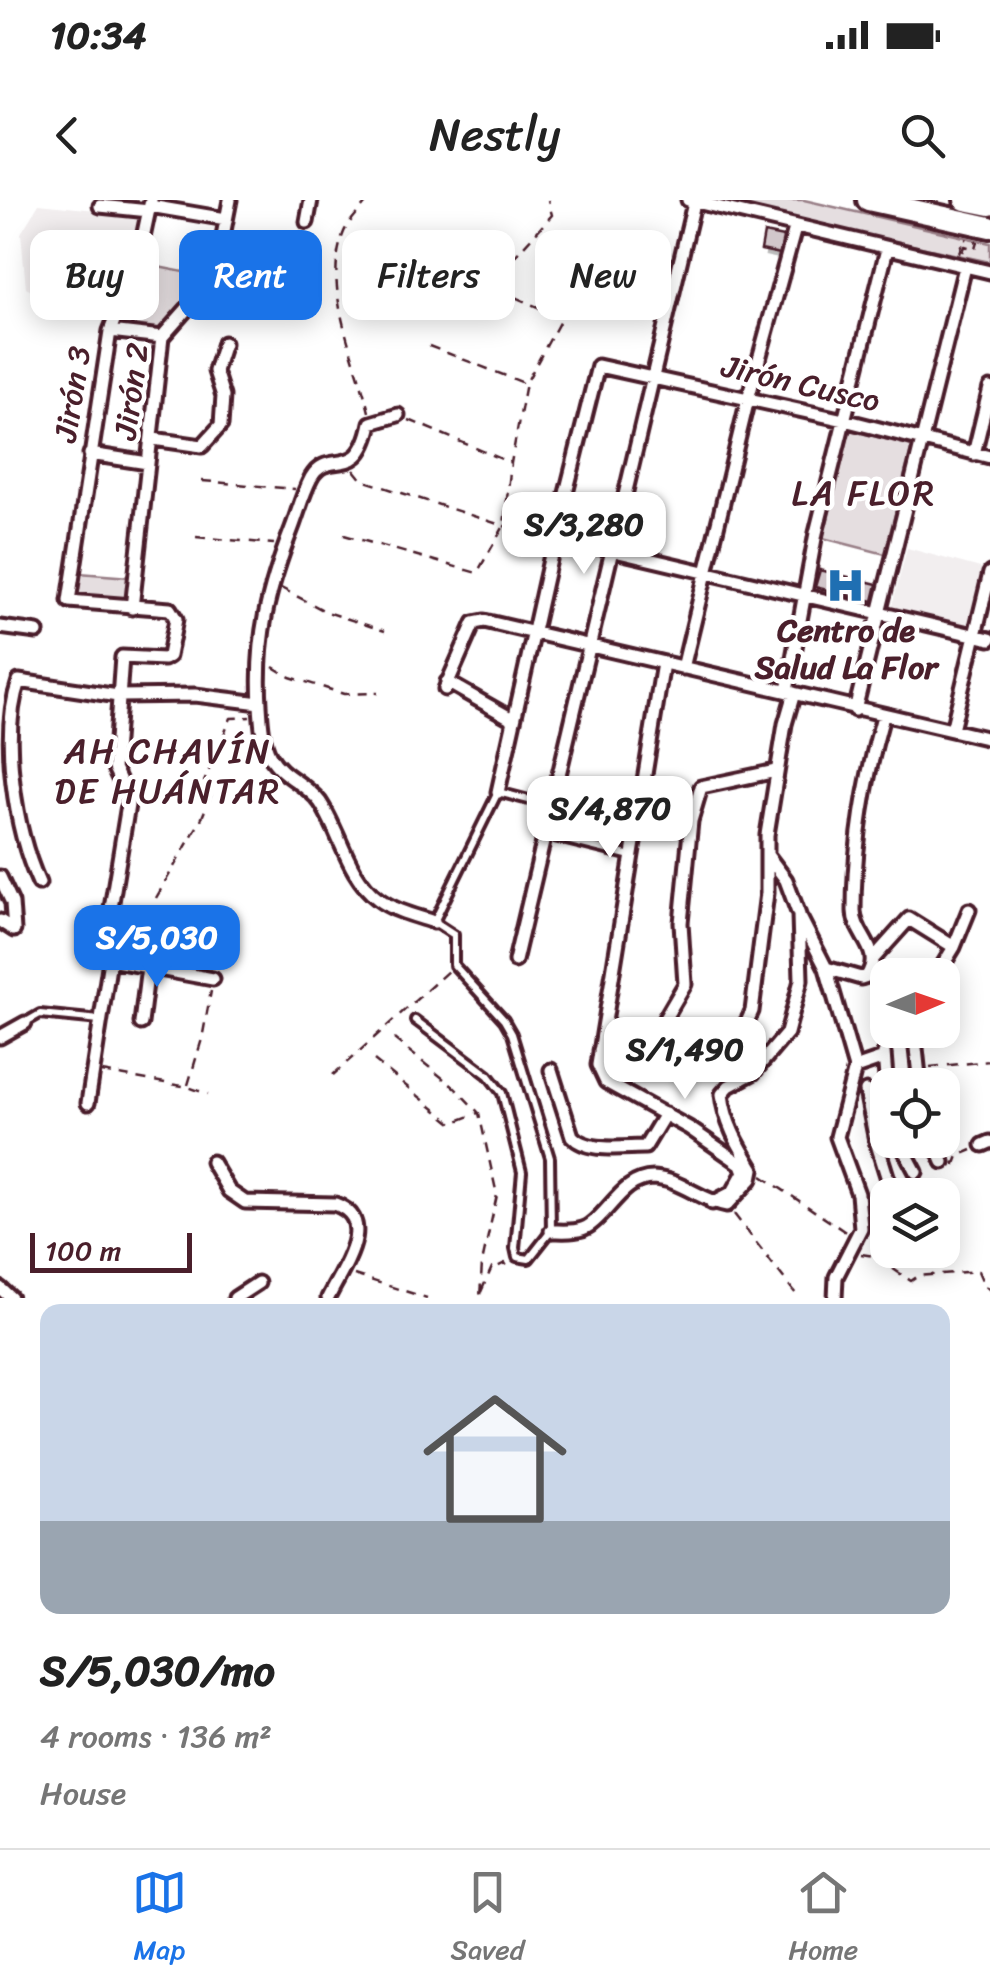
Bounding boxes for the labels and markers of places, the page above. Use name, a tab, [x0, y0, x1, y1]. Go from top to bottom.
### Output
pin: S/3,280	[492, 492, 676, 577]
hospital icon: Centro de Salud La Flor	[825, 564, 867, 606]
place label: Centro de Salud La Flor	[754, 602, 940, 696]
pin: S/4,870	[518, 776, 702, 861]
pin: S/5,030	[65, 905, 249, 990]
pin: S/1,490	[593, 1017, 777, 1102]

